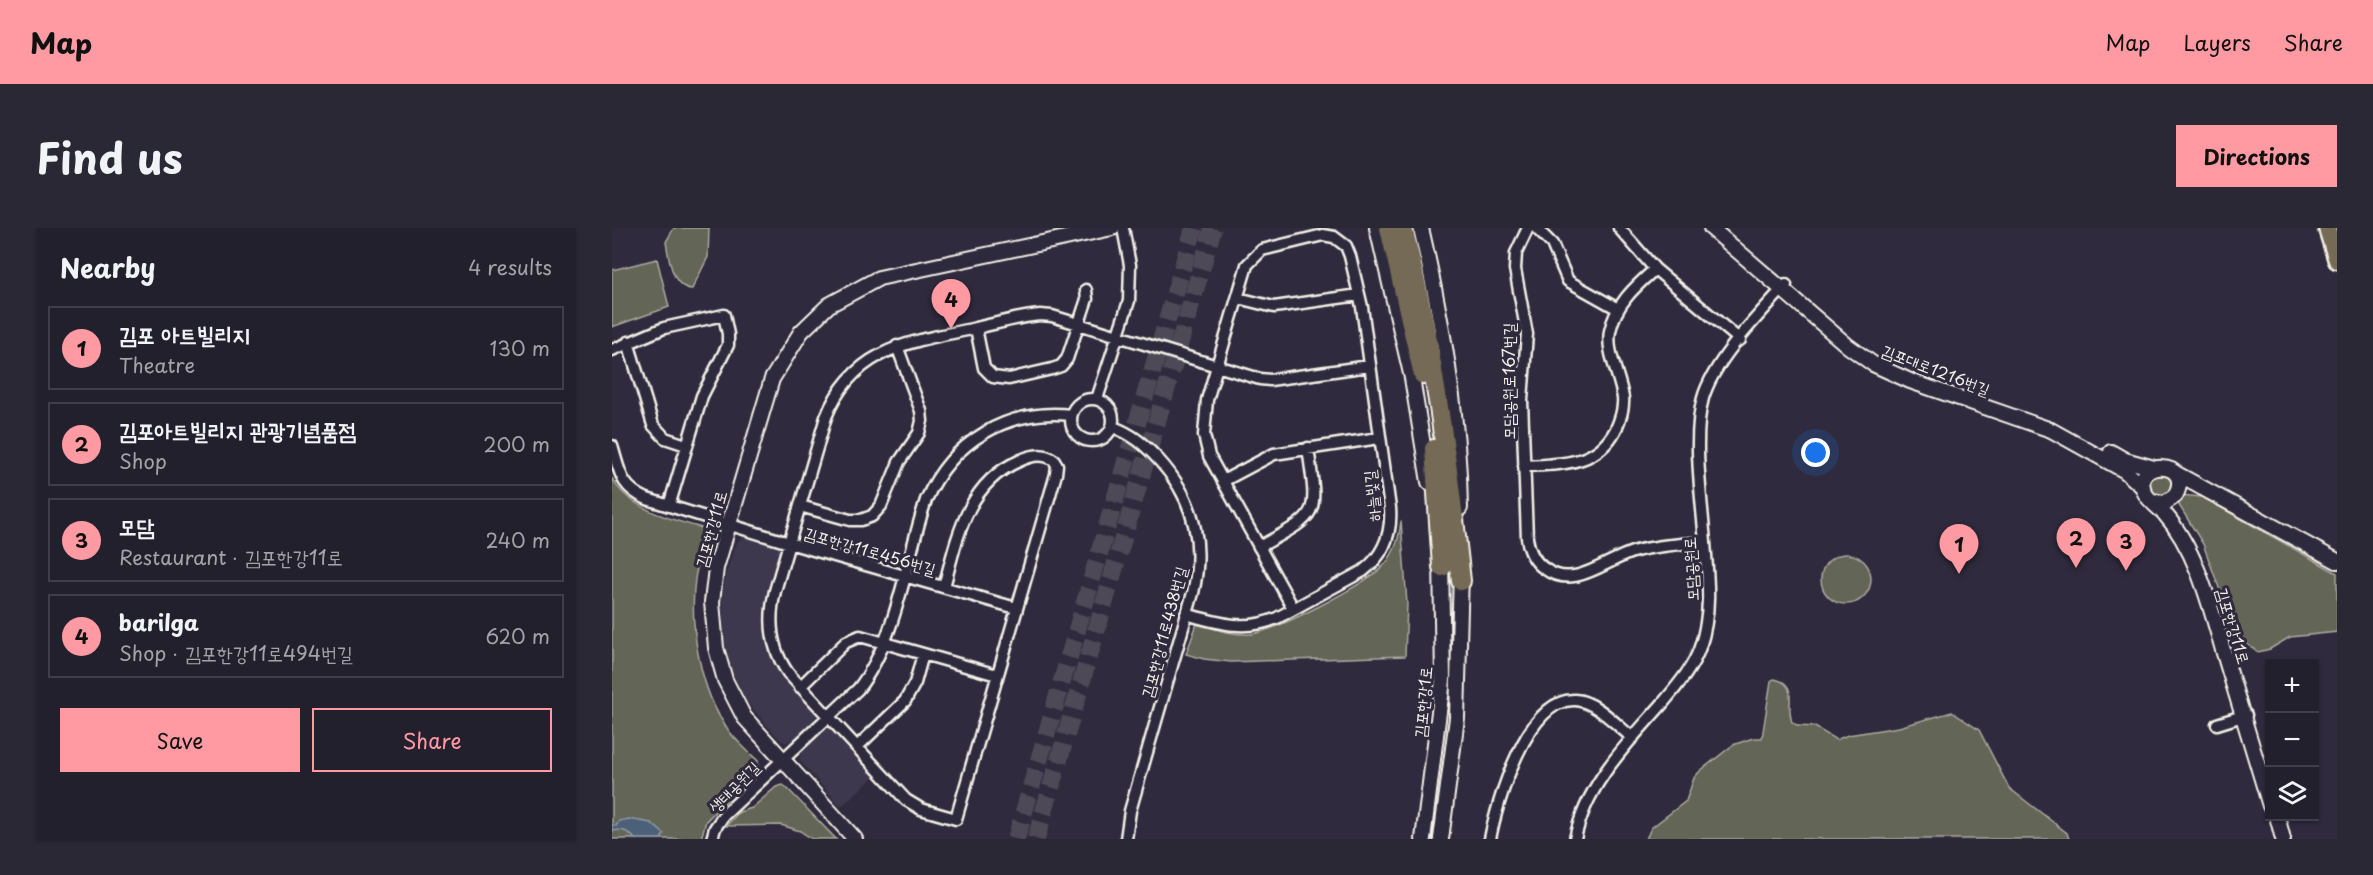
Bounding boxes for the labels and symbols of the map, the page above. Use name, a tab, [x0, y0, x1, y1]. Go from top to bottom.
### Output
pin: 4	[932, 279, 970, 329]
street label: 모담공원로167번길	[1496, 322, 1520, 439]
street label: 김포대로1216번길	[1879, 337, 1994, 401]
your location	[1801, 438, 1830, 467]
street label: 하늘빛길	[1356, 469, 1386, 523]
street label: 김포한강11로	[688, 488, 732, 570]
pin: 2	[2056, 518, 2096, 568]
street label: 김포한강11로456번길	[802, 520, 939, 580]
pin: 3	[2106, 522, 2146, 571]
pin: 1	[1940, 524, 1978, 574]
street label: 모담공원로	[1676, 536, 1704, 602]
street label: 김포한강11로438번길	[1134, 563, 1192, 700]
street label: 김포한강11로	[2211, 585, 2257, 667]
street label: 김포한강1로	[1407, 665, 1437, 739]
street label: 생태공원길	[702, 755, 765, 818]

